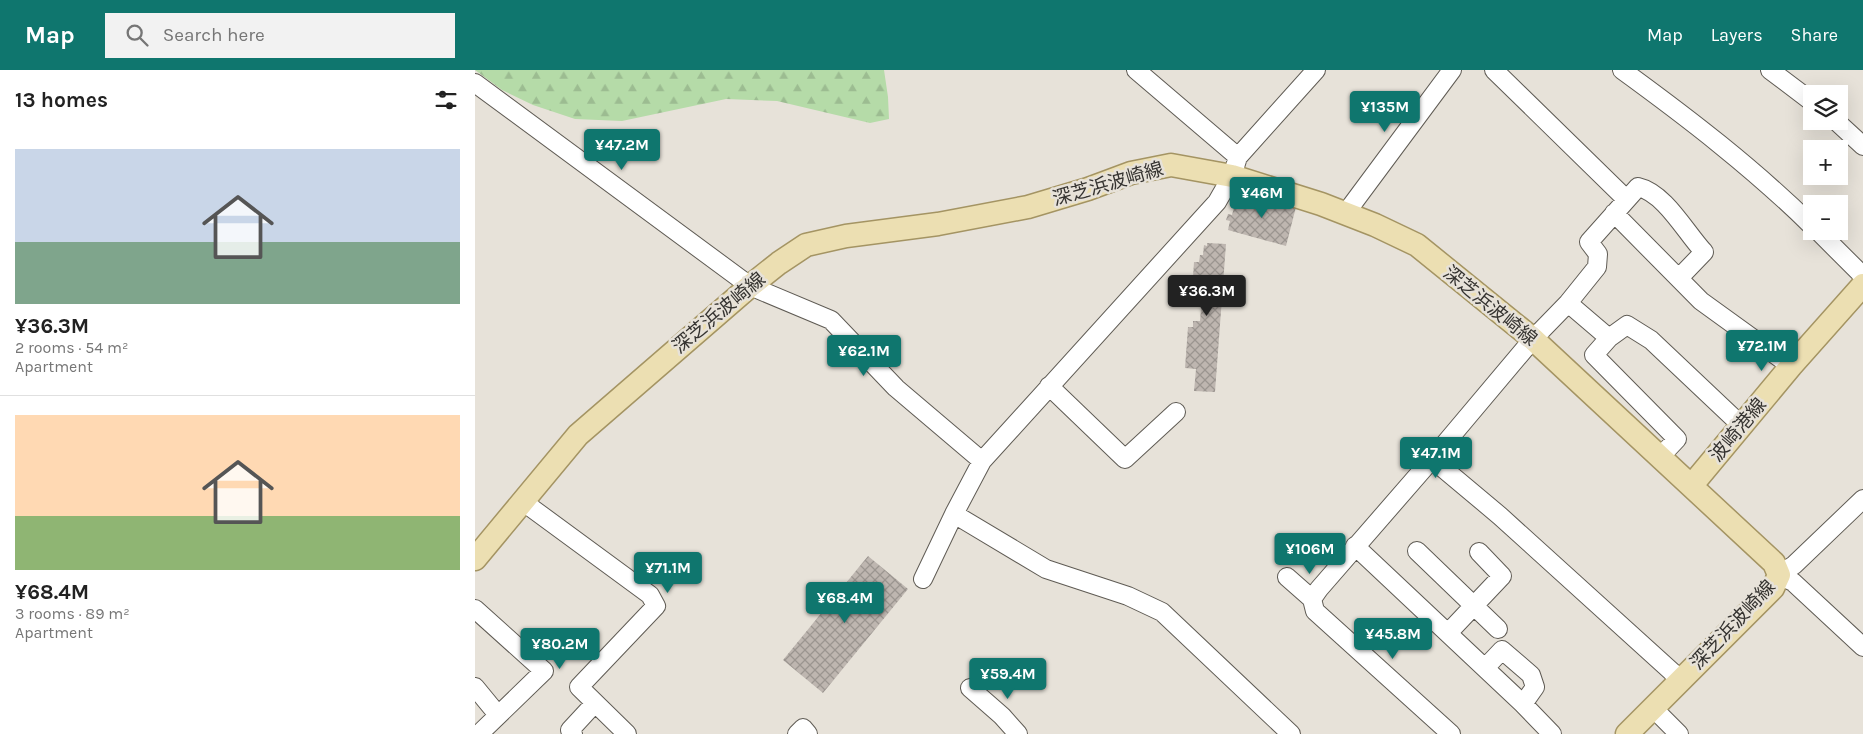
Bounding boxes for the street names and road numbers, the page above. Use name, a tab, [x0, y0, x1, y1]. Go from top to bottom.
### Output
street label: 深芝浜波崎線	[1050, 158, 1166, 210]
street label: 深芝浜波崎線	[1439, 262, 1541, 350]
street label: 深芝浜波崎線	[668, 268, 770, 358]
street label: 波崎港線	[1705, 394, 1771, 466]
street label: 深芝浜波崎線	[1686, 576, 1780, 674]

